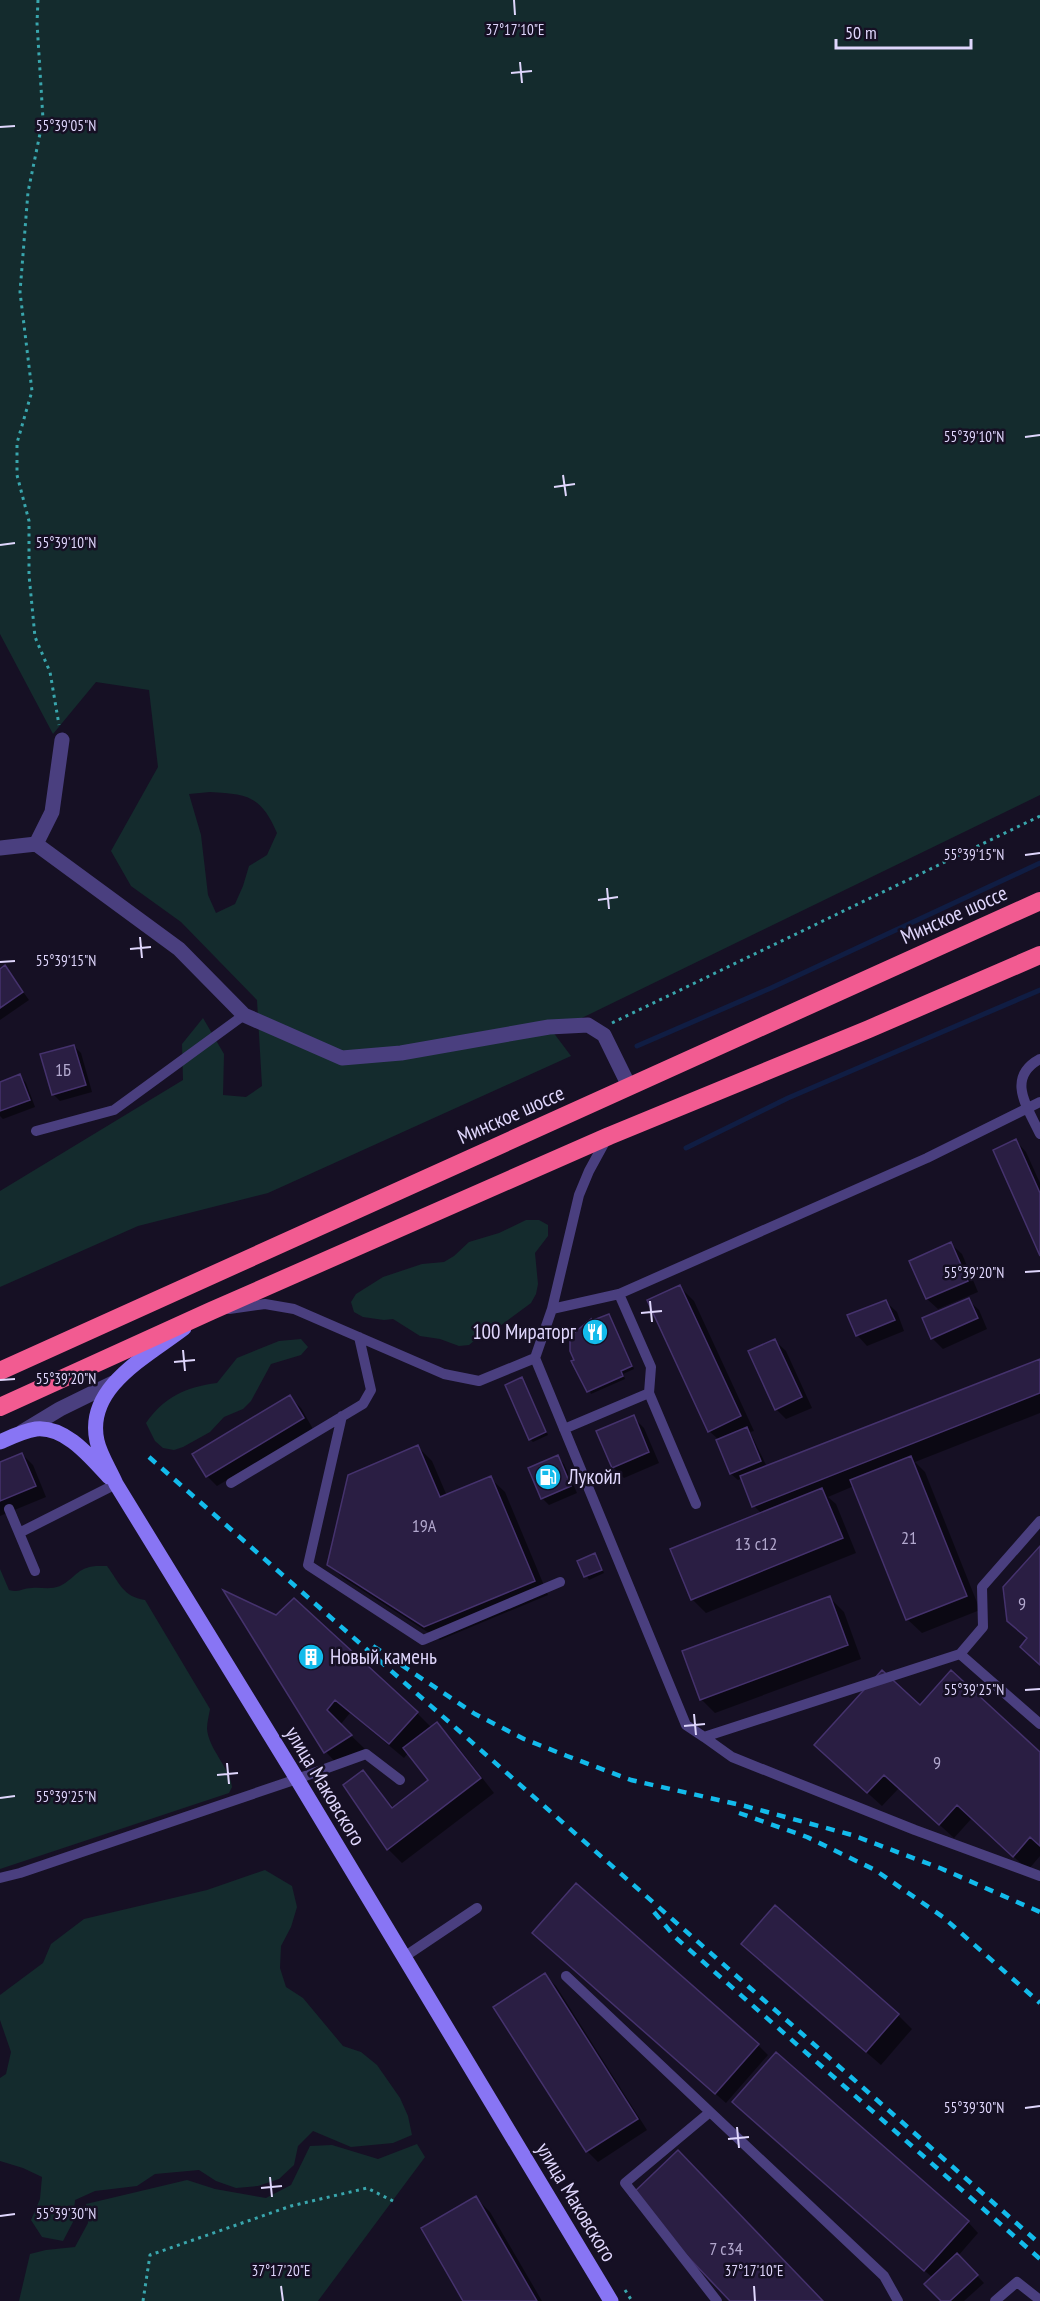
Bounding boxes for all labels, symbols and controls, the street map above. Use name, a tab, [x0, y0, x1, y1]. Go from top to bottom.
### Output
scale bar	[836, 12, 971, 50]
text: 37°17'10"E	[485, 20, 545, 39]
text: 50 m	[845, 21, 877, 44]
text: 55°39'05"N	[36, 116, 96, 135]
text: 55°39'10"N	[944, 427, 1004, 446]
text: 55°39'10"N	[36, 533, 96, 552]
text: 55°39'15"N	[944, 845, 1004, 864]
street label: Минское шоссе	[896, 879, 1011, 950]
text: 55°39'15"N	[36, 951, 96, 970]
house number: 1Б	[55, 1058, 71, 1081]
street label: Минское шоссе	[453, 1079, 568, 1150]
text: 55°39'20"N	[944, 1263, 1004, 1282]
restaurant icon: 100 Мираторг	[580, 1317, 610, 1347]
place label: 100 Мираторг	[472, 1318, 577, 1345]
text: 55°39'20"N	[36, 1369, 96, 1388]
fuel station icon: Лукойл	[533, 1462, 563, 1492]
place label: Лукойл	[567, 1463, 621, 1490]
house number: 19А	[412, 1514, 437, 1537]
house number: 21	[901, 1526, 917, 1549]
house number: 13 с12	[735, 1532, 777, 1555]
house number: 9	[1018, 1592, 1026, 1615]
building icon: Новый камень	[296, 1642, 326, 1672]
place label: Новый камень	[330, 1643, 437, 1670]
text: 55°39'25"N	[944, 1680, 1004, 1699]
street label: улица Маковского	[279, 1721, 372, 1850]
house number: 9	[933, 1751, 941, 1774]
text: 55°39'25"N	[36, 1787, 96, 1806]
text: 55°39'30"N	[944, 2098, 1004, 2117]
street label: улица Маковского	[530, 2137, 623, 2266]
text: 55°39'30"N	[36, 2204, 96, 2223]
house number: 7 с34	[709, 2237, 743, 2260]
text: 37°17'20"E	[251, 2261, 311, 2280]
text: 37°17'10"E	[724, 2261, 784, 2280]

